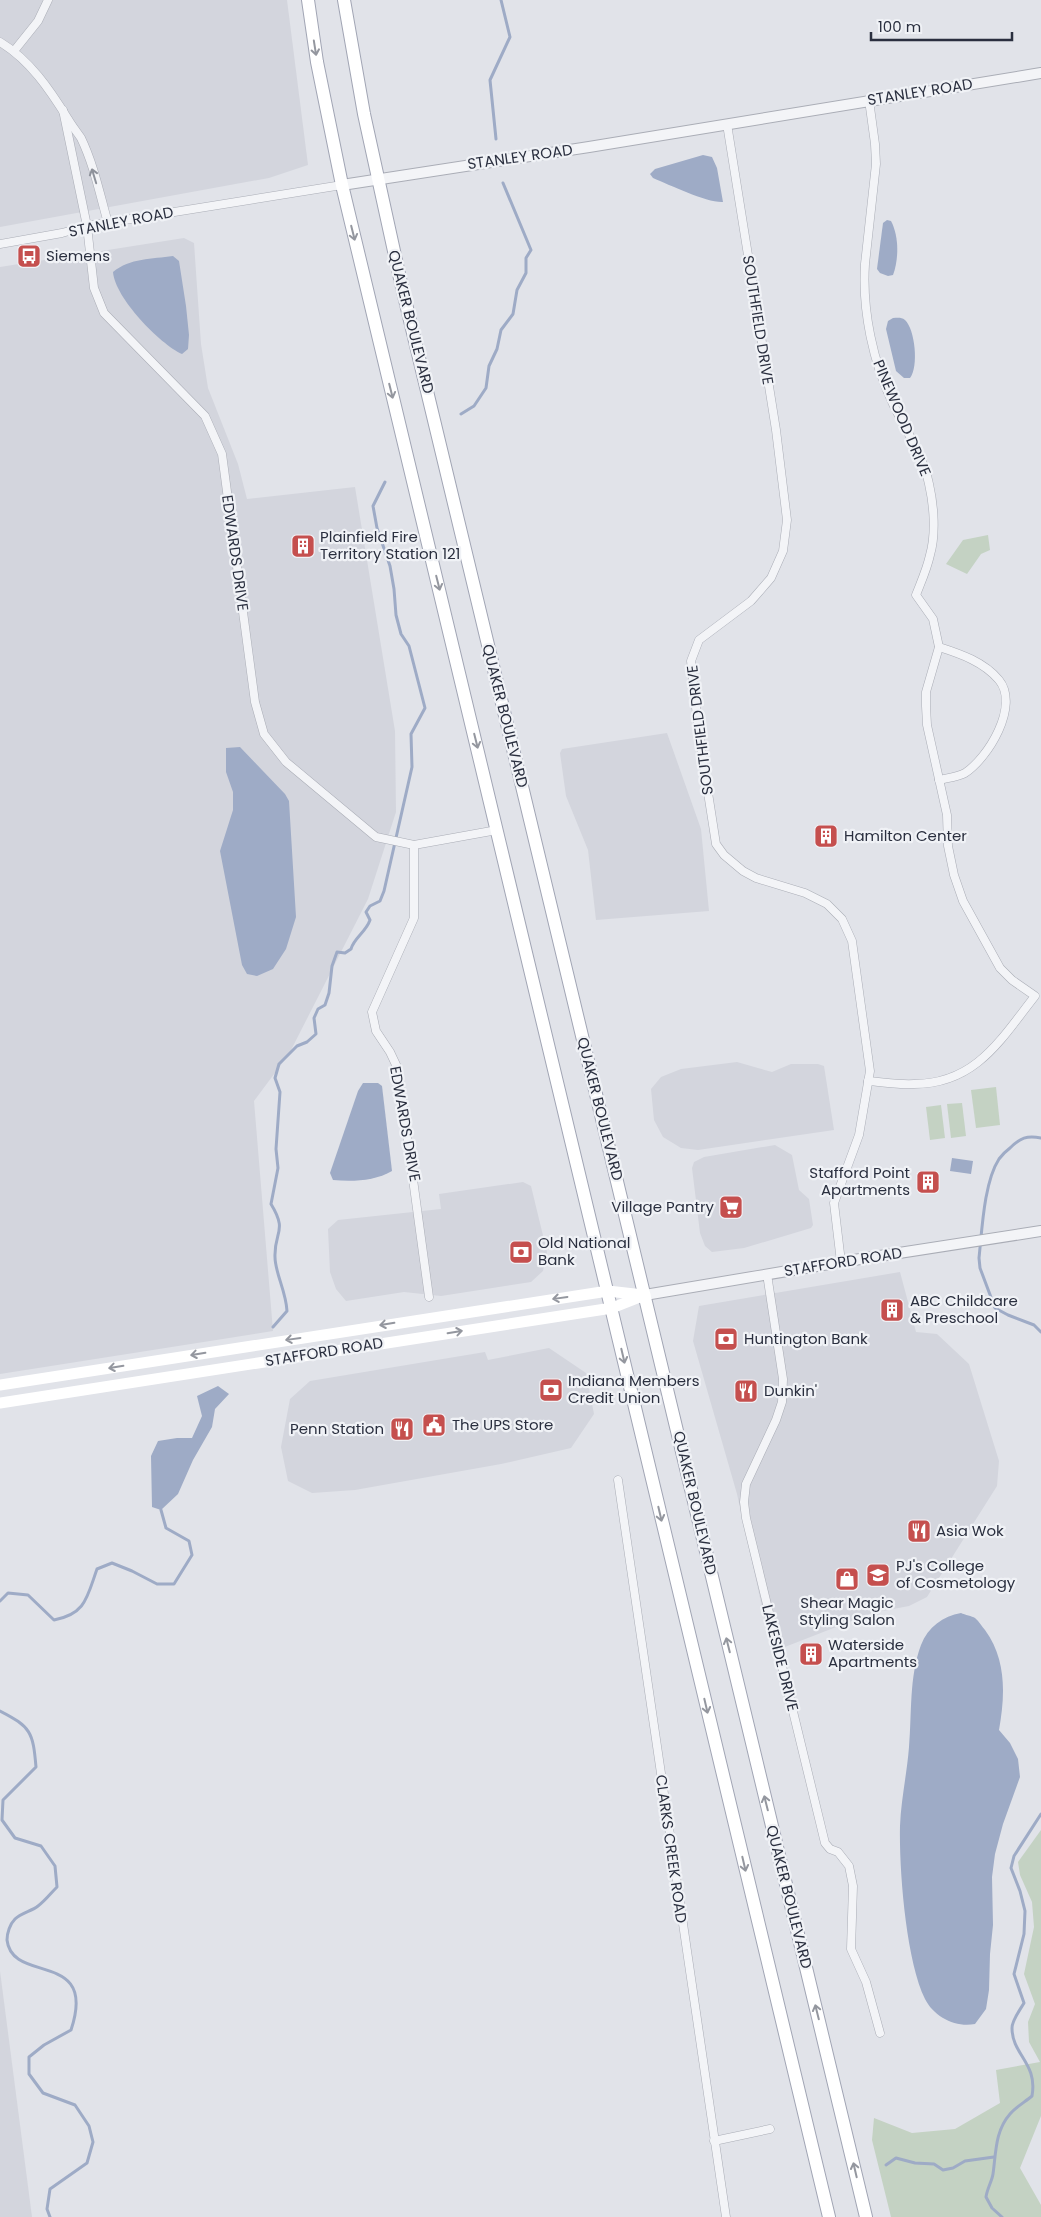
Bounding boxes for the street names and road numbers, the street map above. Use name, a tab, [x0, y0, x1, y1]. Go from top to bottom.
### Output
street label: STANLEY ROAD	[866, 73, 974, 110]
street label: STANLEY ROAD	[466, 139, 574, 174]
street label: STANLEY ROAD	[67, 201, 175, 242]
street label: QUAKER BOULEVARD	[384, 248, 439, 396]
street label: SOUTHFIELD DRIVE	[738, 254, 779, 386]
street label: PINEWOOD DRIVE	[868, 356, 936, 479]
street label: EDWARDS DRIVE	[217, 494, 254, 612]
street label: QUAKER BOULEVARD	[478, 642, 533, 790]
street label: SOUTHFIELD DRIVE	[681, 664, 718, 796]
street label: QUAKER BOULEVARD	[573, 1035, 628, 1183]
street label: EDWARDS DRIVE	[385, 1065, 426, 1183]
street label: STAFFORD ROAD	[782, 1242, 903, 1281]
street label: STAFFORD ROAD	[263, 1332, 384, 1371]
street label: QUAKER BOULEVARD	[669, 1429, 722, 1577]
street label: LAKESIDE DRIVE	[757, 1602, 804, 1713]
street label: CLARKS CREEK ROAD	[651, 1773, 692, 1925]
street label: QUAKER BOULEVARD	[762, 1823, 817, 1971]

